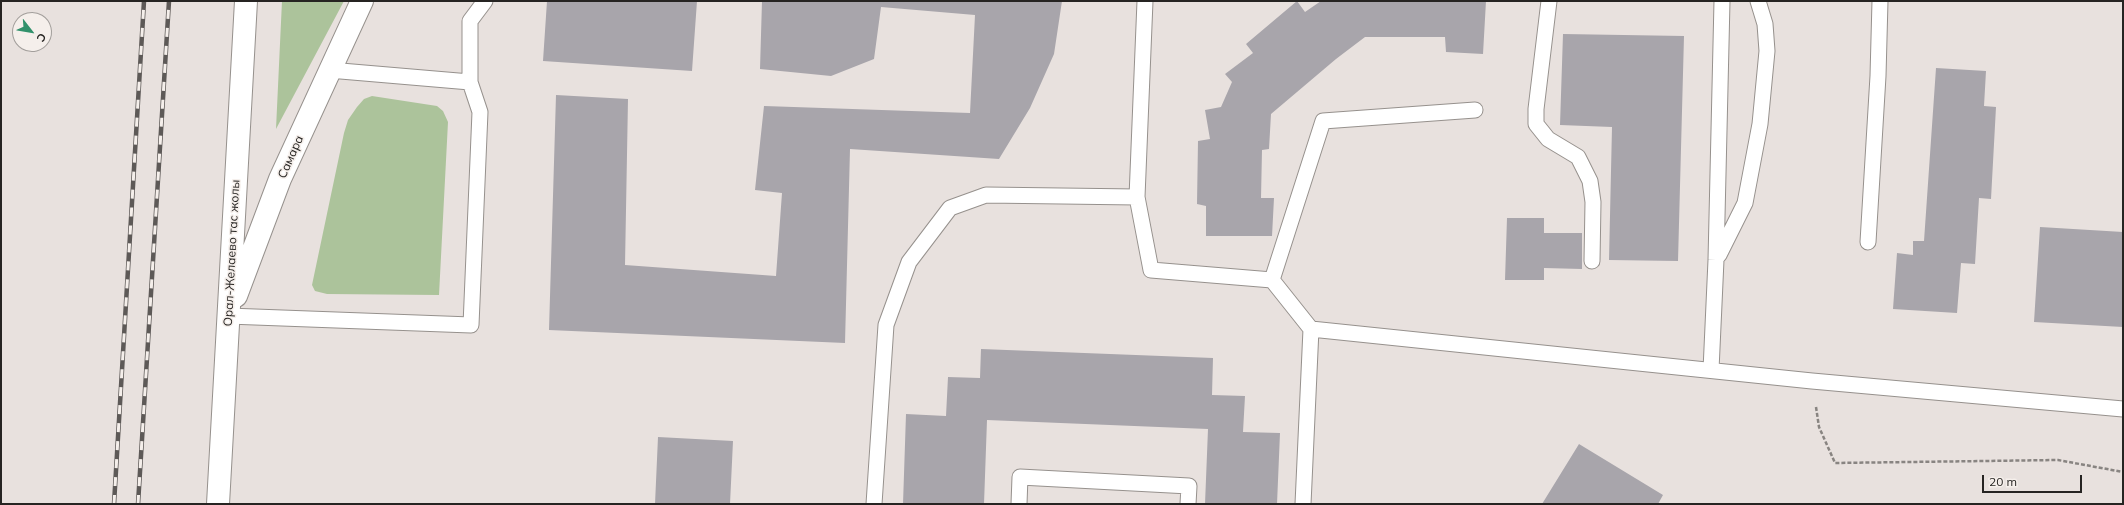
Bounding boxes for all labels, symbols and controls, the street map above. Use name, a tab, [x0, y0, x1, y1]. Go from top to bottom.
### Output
north arrow	[12, 12, 52, 52]
text: С	[33, 31, 49, 44]
street label: Самара	[275, 133, 307, 181]
street label: Орал-Желаево тас жолы	[221, 179, 243, 327]
scale bar	[1984, 467, 2084, 493]
text: 20 m	[1989, 474, 2017, 489]

